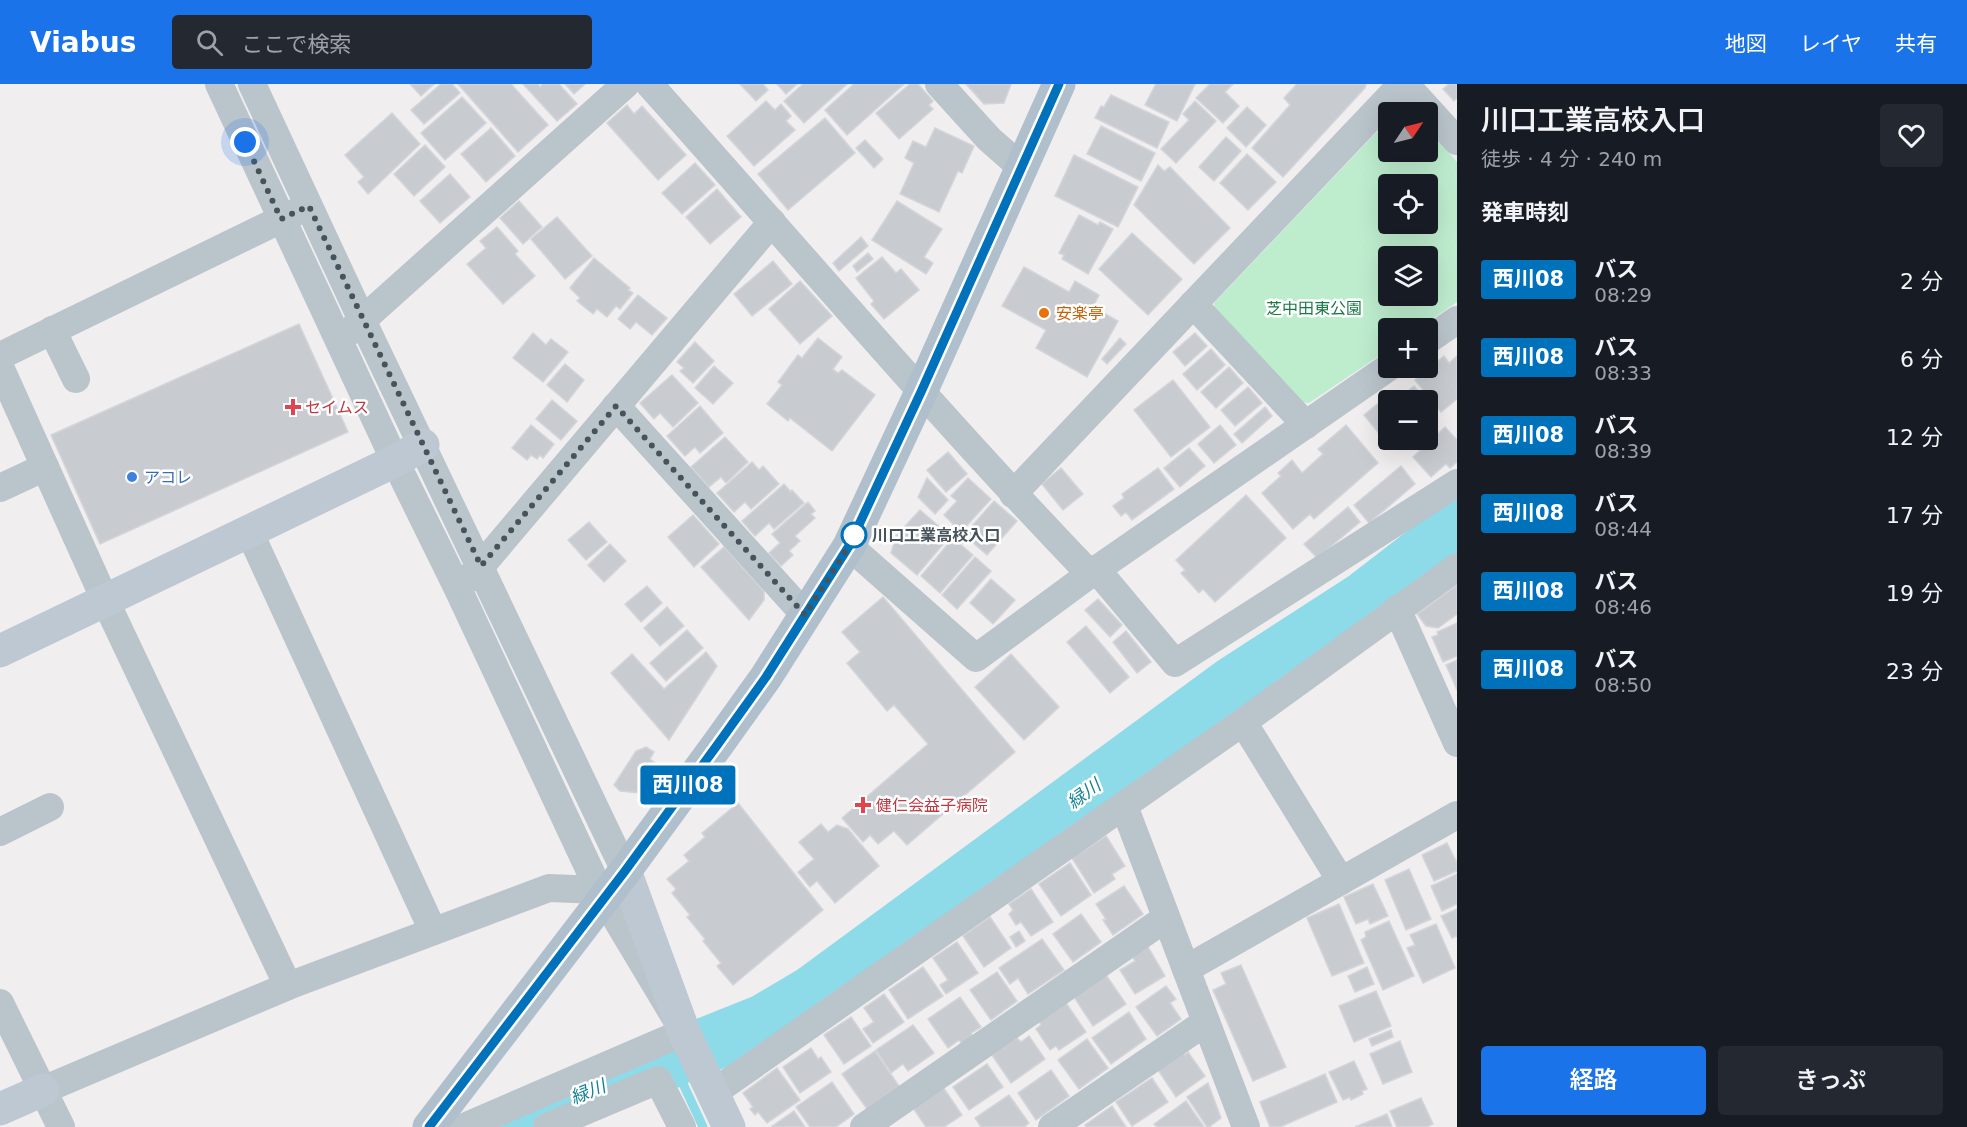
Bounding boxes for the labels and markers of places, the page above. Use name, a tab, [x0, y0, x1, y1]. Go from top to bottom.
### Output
place label: 安楽亭	[1056, 304, 1104, 323]
marker: 安楽亭	[1037, 306, 1051, 320]
place label: セイムス	[305, 398, 369, 417]
marker: セイムス	[286, 400, 300, 414]
place label: アコレ	[144, 468, 192, 487]
marker: アコレ	[125, 470, 139, 484]
marker: 川口工業高校入口	[841, 522, 867, 548]
place label: 川口工業高校入口	[872, 526, 1000, 545]
marker: 健仁会益子病院	[854, 796, 872, 814]
place label: 健仁会益子病院	[876, 796, 988, 815]

